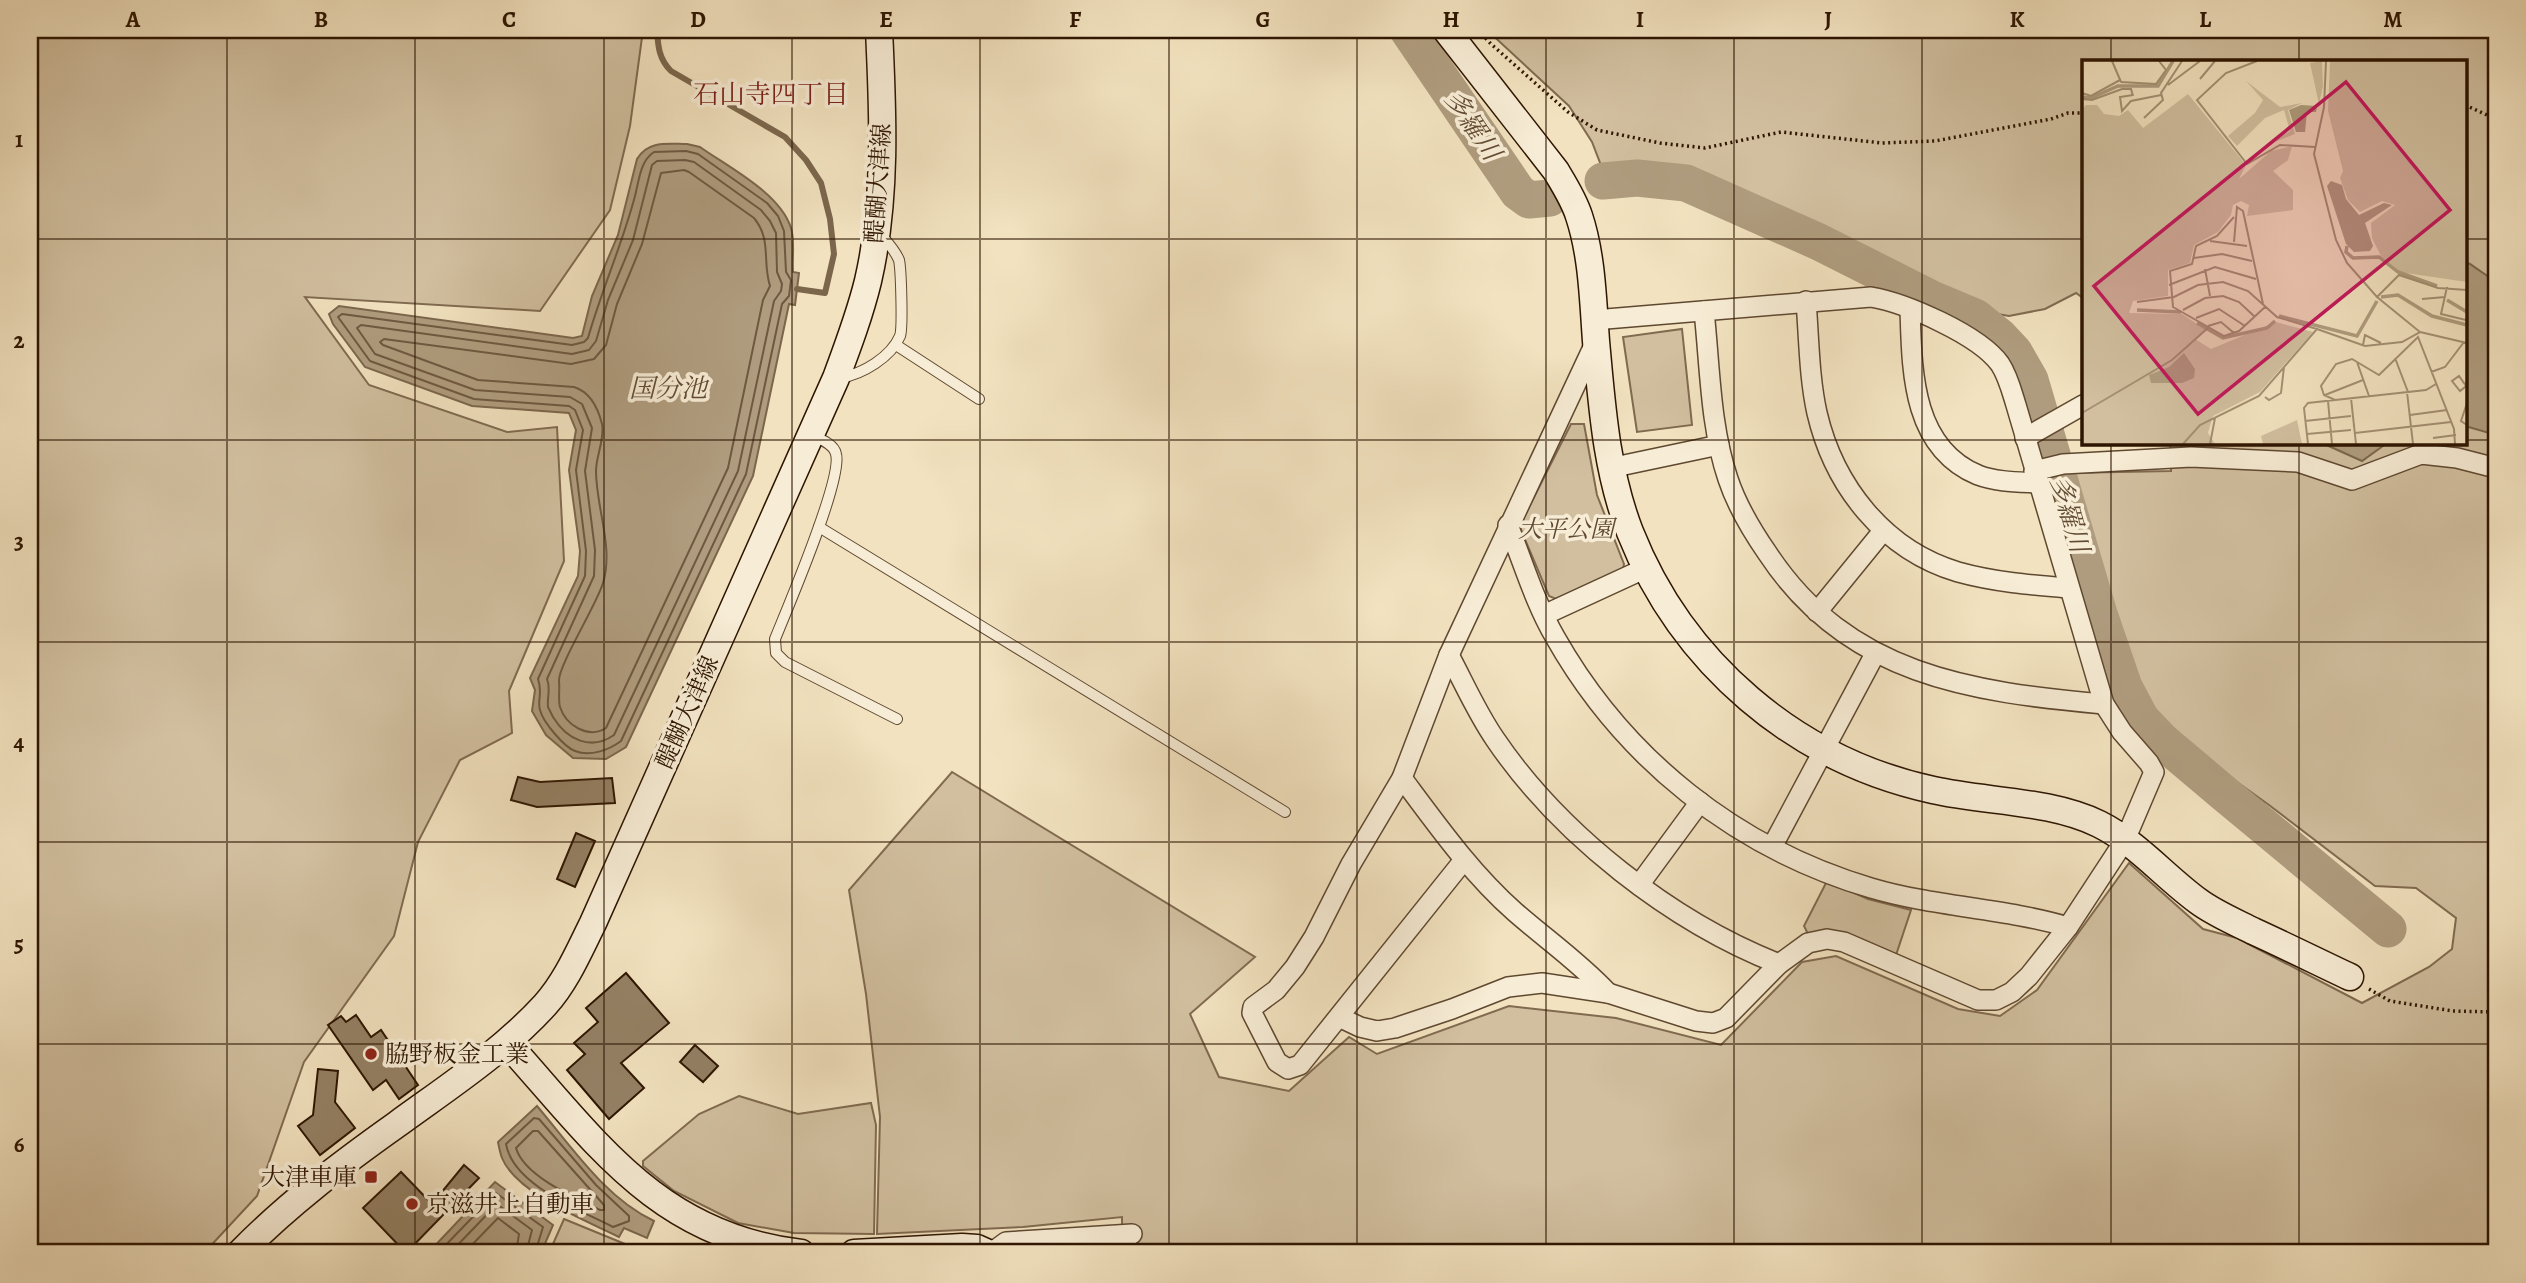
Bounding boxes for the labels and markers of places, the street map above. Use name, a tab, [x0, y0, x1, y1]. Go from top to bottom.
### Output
place label: 脇野板金工業	[385, 1038, 529, 1070]
marker: 脇野板金工業	[363, 1046, 379, 1062]
place label: 大津車庫	[261, 1161, 357, 1193]
marker: 大津車庫	[363, 1169, 379, 1185]
place label: 京滋井上自動車	[426, 1188, 594, 1220]
marker: 京滋井上自動車	[404, 1196, 420, 1212]

